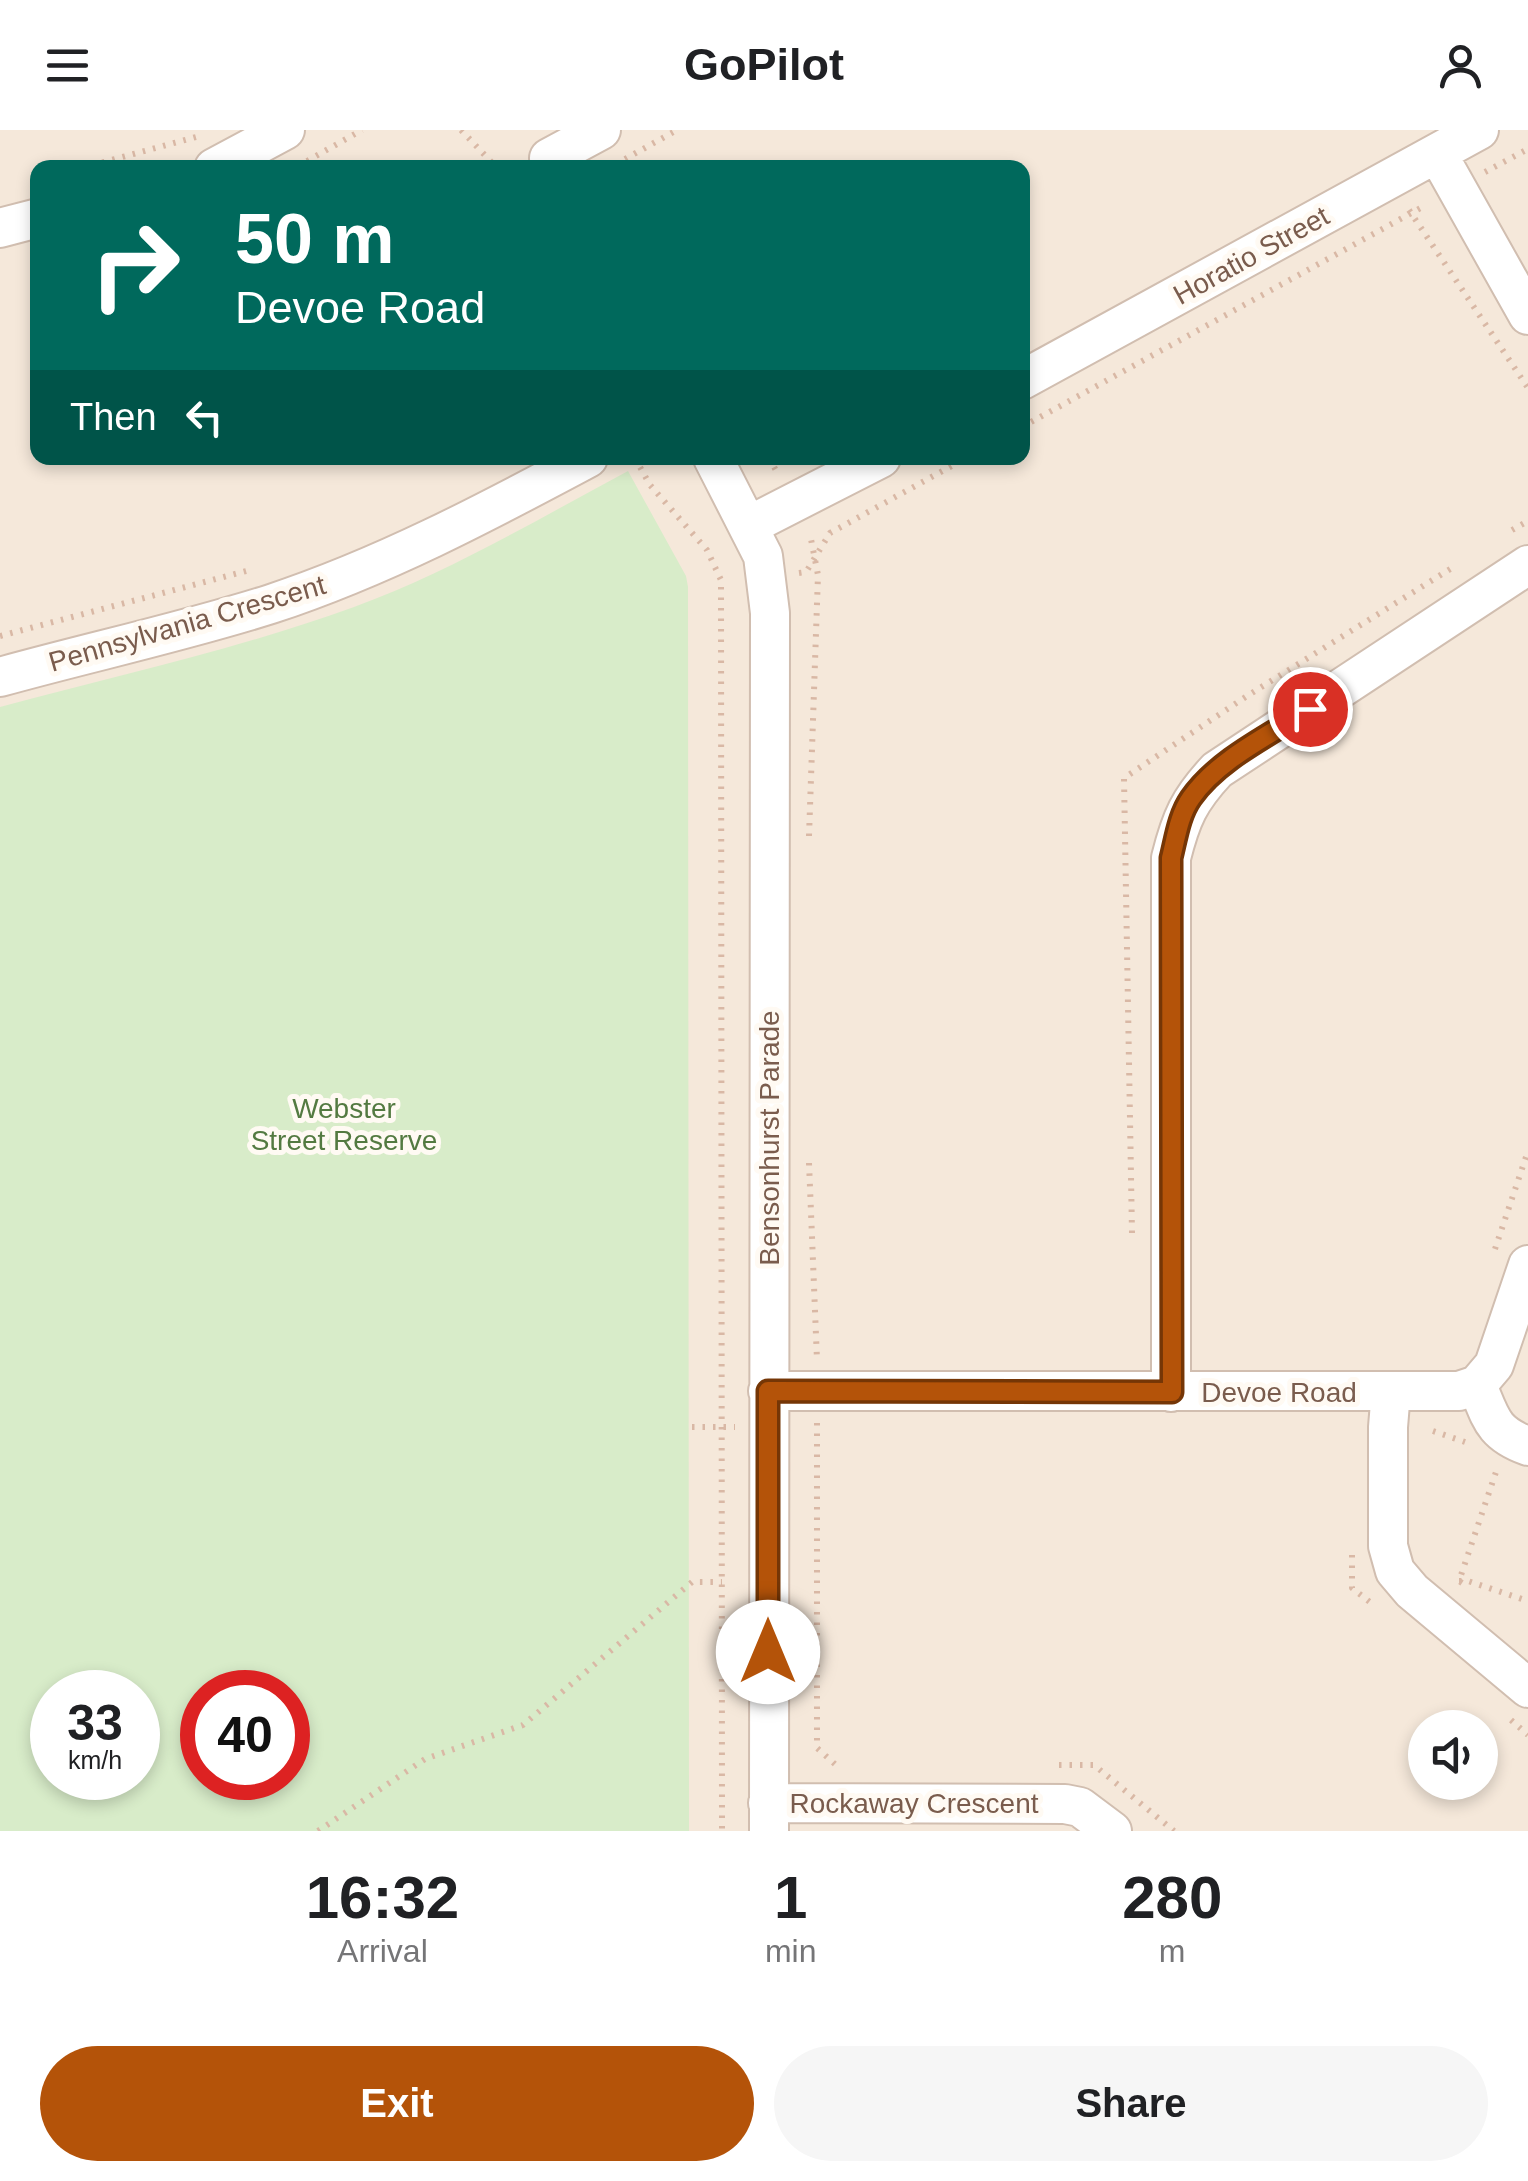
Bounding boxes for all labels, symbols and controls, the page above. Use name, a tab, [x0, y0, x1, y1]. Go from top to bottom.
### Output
icon: menu	[40, 38, 95, 93]
icon: person	[1433, 38, 1488, 93]
text: GoPilot	[684, 39, 844, 90]
icon: right	[70, 200, 200, 330]
text: 50 m	[235, 200, 395, 278]
street label: Horatio Street	[1168, 200, 1334, 311]
text: Devoe Road	[235, 282, 485, 333]
icon: left	[177, 390, 232, 445]
text: Then	[70, 396, 157, 438]
street label: Pennsylvania Crescent	[45, 569, 329, 678]
pin	[1268, 667, 1353, 752]
icon: arrive	[1283, 682, 1338, 737]
street label: Bensonhurst Parade	[754, 1010, 785, 1266]
park label: Webster Street Reserve	[251, 1093, 437, 1156]
street label: Devoe Road	[1201, 1377, 1357, 1408]
position arrow	[716, 1600, 820, 1704]
speed limit sign: 40	[180, 1670, 310, 1800]
text: 33	[67, 1695, 123, 1751]
map controls	[1408, 1710, 1498, 1800]
button: sound	[1408, 1710, 1498, 1800]
text: km/h	[68, 1746, 122, 1774]
street label: Rockaway Crescent	[790, 1788, 1039, 1819]
text: 16:32	[306, 1864, 459, 1931]
text: 1	[774, 1864, 807, 1931]
text: 280	[1122, 1864, 1222, 1931]
text: Arrival	[337, 1933, 428, 1969]
text: min	[765, 1933, 816, 1969]
text: m	[1159, 1933, 1186, 1969]
button: Exit	[40, 2046, 754, 2161]
button: Share	[774, 2046, 1488, 2161]

